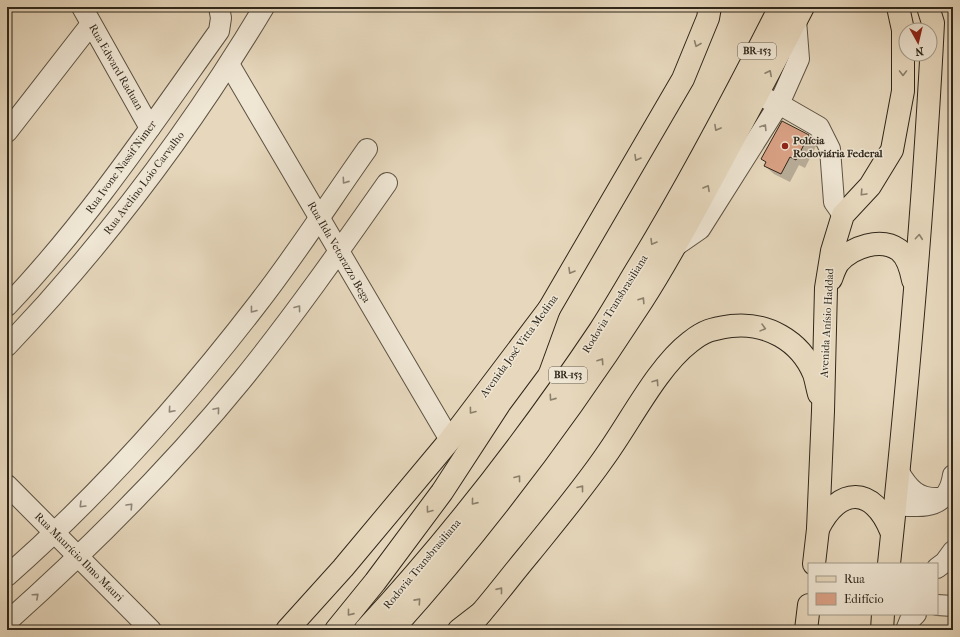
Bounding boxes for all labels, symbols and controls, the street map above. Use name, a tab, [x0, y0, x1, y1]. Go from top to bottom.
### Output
street label: Rua Edward Raduan	[86, 22, 146, 113]
north arrow	[898, 22, 938, 62]
one-way arrow	[694, 40, 702, 47]
road number: BR-153	[738, 43, 776, 59]
text: N	[914, 44, 924, 59]
one-way arrow	[764, 70, 772, 78]
one-way arrow	[899, 70, 907, 76]
street label: Rua Ivone Nassif Nimer	[83, 118, 159, 216]
one-way arrow	[714, 124, 721, 132]
one-way arrow	[759, 124, 767, 131]
street label: Rua Avelino Loio Carvalho	[101, 129, 187, 237]
place label: Polícia Rodoviária Federal	[793, 134, 883, 160]
marker: Polícia Rodoviária Federal	[780, 141, 790, 151]
one-way arrow	[634, 154, 641, 161]
one-way arrow	[342, 177, 349, 184]
one-way arrow	[702, 185, 710, 192]
one-way arrow	[861, 189, 868, 196]
street label: Rua Ilda Vetorazzo Bega	[305, 199, 374, 306]
one-way arrow	[914, 234, 923, 240]
one-way arrow	[651, 238, 658, 245]
street label: Rodovia Transbrasiliana	[579, 252, 651, 356]
one-way arrow	[568, 267, 575, 274]
street label: Avenida Anísio Haddad	[818, 267, 836, 379]
street label: Avenida José Vitta Medina	[477, 291, 561, 401]
one-way arrow	[637, 297, 645, 304]
one-way arrow	[251, 305, 258, 312]
one-way arrow	[293, 306, 300, 313]
one-way arrow	[759, 323, 766, 332]
one-way arrow	[596, 358, 604, 365]
road number: BR-153	[549, 367, 587, 383]
one-way arrow	[651, 379, 659, 386]
one-way arrow	[550, 393, 557, 400]
one-way arrow	[168, 406, 175, 413]
one-way arrow	[212, 407, 219, 414]
one-way arrow	[469, 407, 477, 414]
one-way arrow	[513, 476, 520, 483]
one-way arrow	[576, 486, 583, 493]
one-way arrow	[472, 497, 479, 504]
one-way arrow	[79, 500, 87, 508]
one-way arrow	[125, 503, 132, 511]
one-way arrow	[427, 505, 434, 512]
street label: Rua Maurício Ilmo Mauri	[32, 510, 127, 605]
street label: Rodovia Transbrasiliana	[381, 516, 464, 612]
legend	[808, 563, 938, 615]
text: Rua	[844, 572, 865, 586]
one-way arrow	[496, 587, 503, 594]
text: Edifício	[844, 592, 884, 606]
one-way arrow	[31, 594, 39, 601]
one-way arrow	[414, 598, 421, 606]
one-way arrow	[348, 608, 355, 615]

